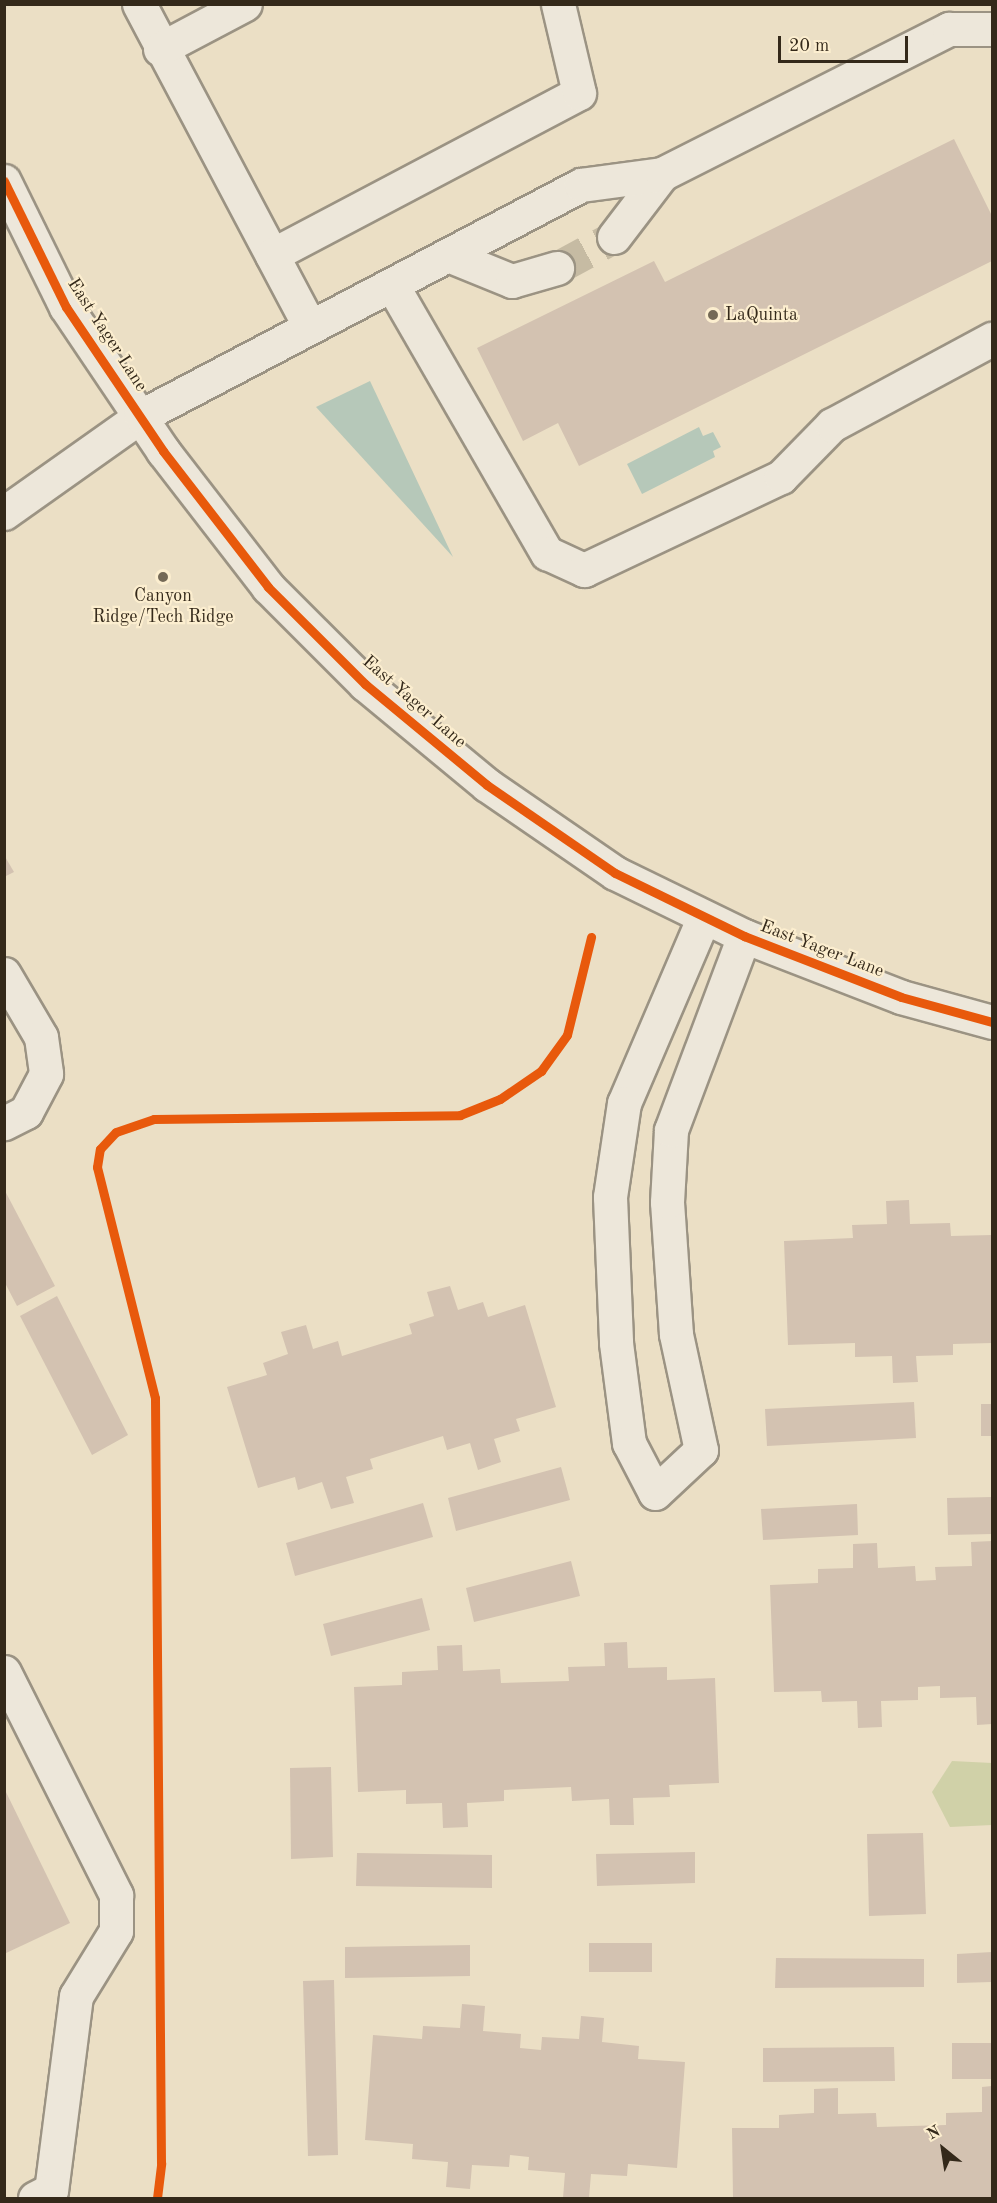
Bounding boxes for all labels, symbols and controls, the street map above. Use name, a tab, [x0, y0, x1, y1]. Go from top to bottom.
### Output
scale bar	[781, 24, 912, 62]
text: 20 m	[789, 37, 829, 55]
street label: East Yager Lane	[62, 274, 152, 396]
place label: LaQuinta	[725, 304, 798, 326]
marker: LaQuinta	[706, 308, 720, 322]
marker: Canyon Ridge/Tech Ridge	[156, 570, 170, 584]
place label: Canyon Ridge/Tech Ridge	[93, 586, 233, 628]
street label: East Yager Lane	[358, 651, 470, 753]
street label: East Yager Lane	[757, 916, 887, 982]
north arrow	[913, 2119, 973, 2179]
text: N	[925, 2123, 943, 2143]

